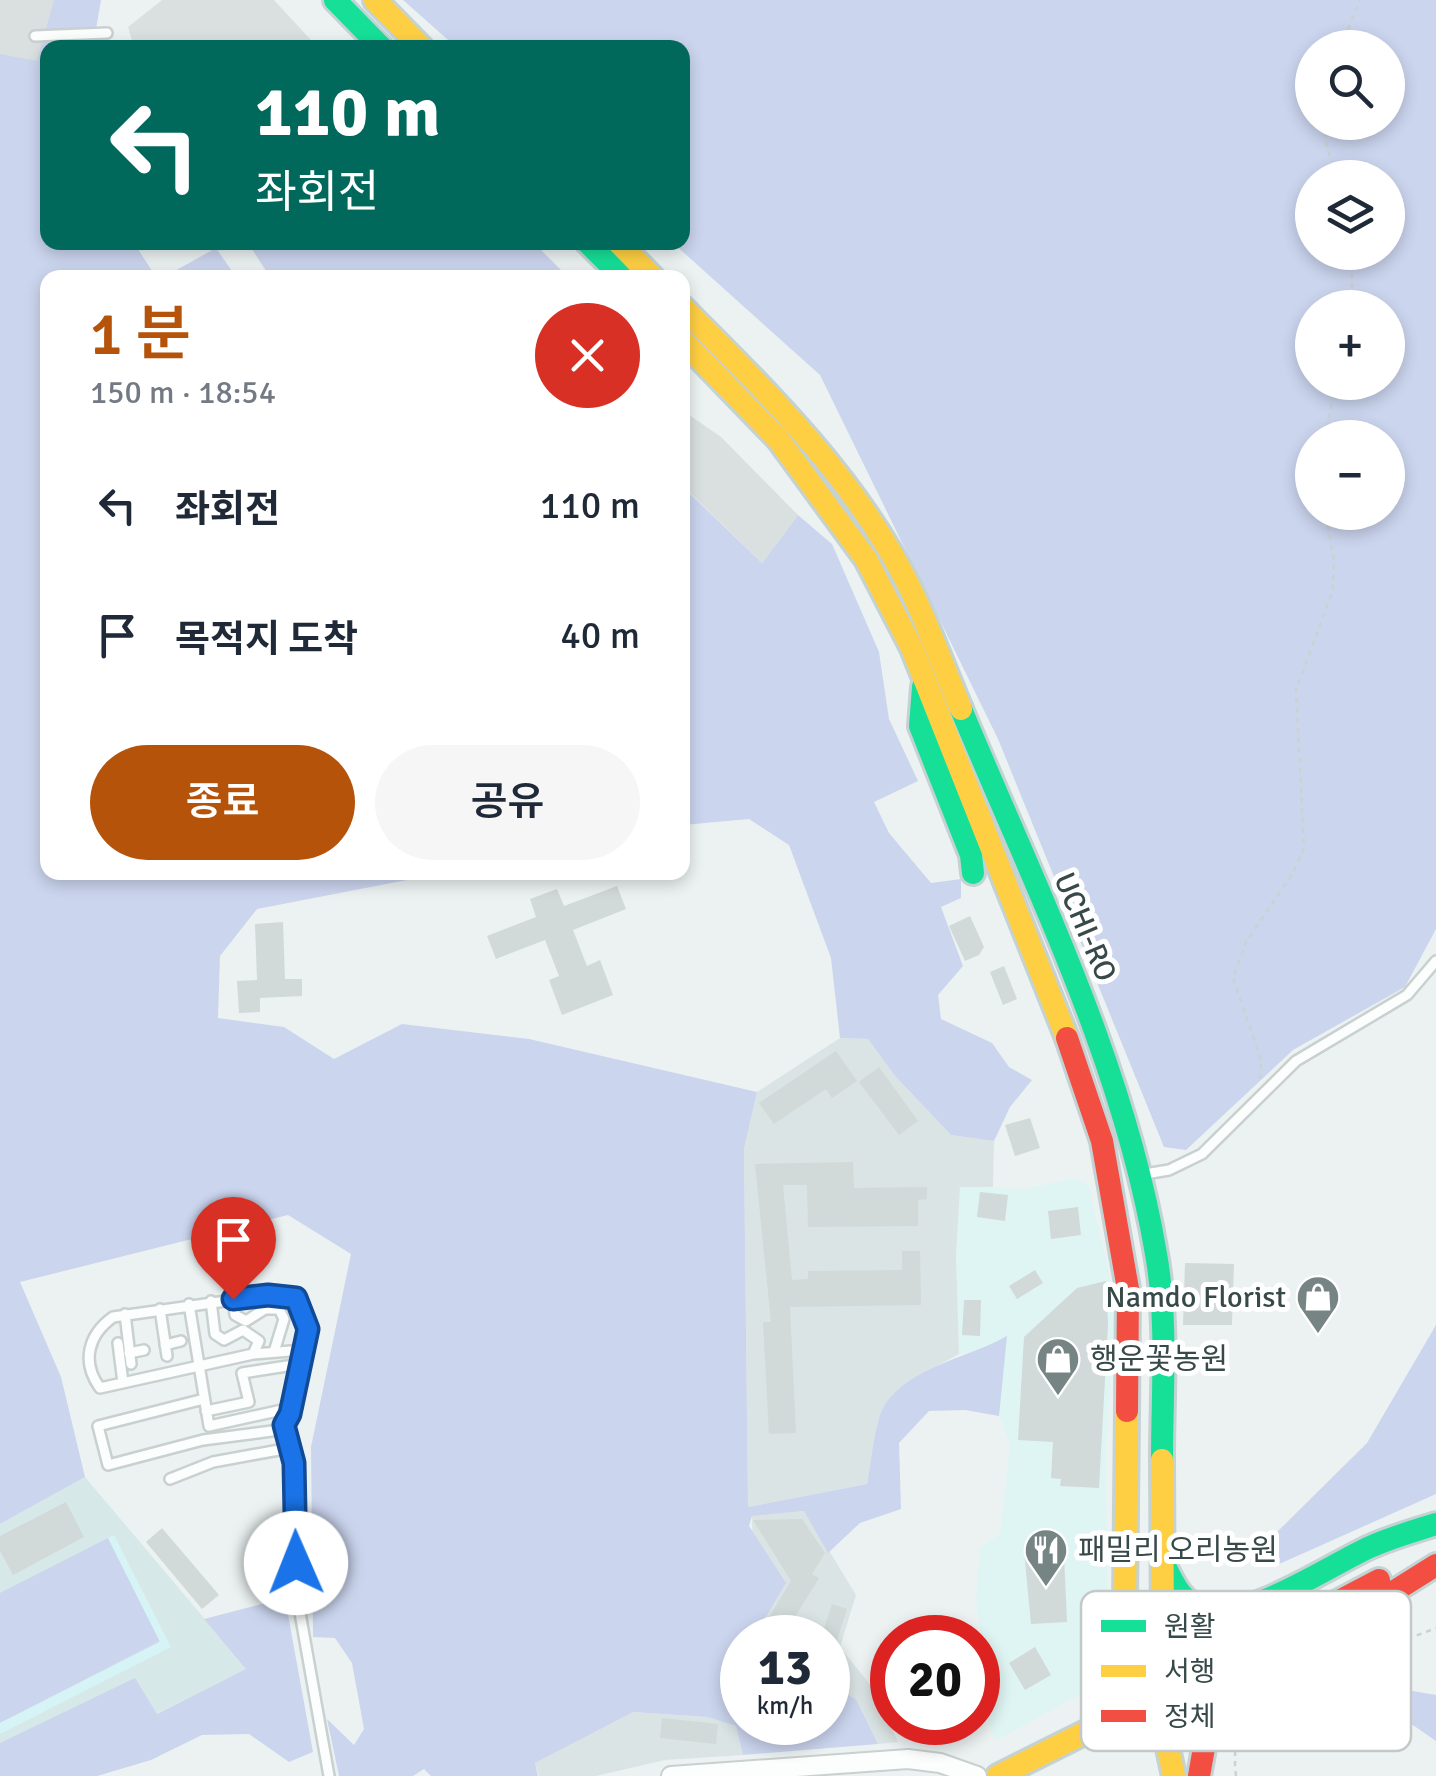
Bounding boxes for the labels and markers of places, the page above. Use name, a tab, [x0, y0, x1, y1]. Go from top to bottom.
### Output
pin	[191, 1197, 276, 1300]
shop icon: Namdo Florist	[1295, 1274, 1341, 1335]
place label: Namdo Florist	[1105, 1279, 1286, 1316]
shop icon: 행운꽃농원	[1035, 1336, 1081, 1397]
place label: 행운꽃농원	[1090, 1341, 1228, 1378]
restaurant icon: 패밀리 오리농원	[1023, 1527, 1069, 1588]
place label: 패밀리 오리농원	[1078, 1532, 1278, 1569]

